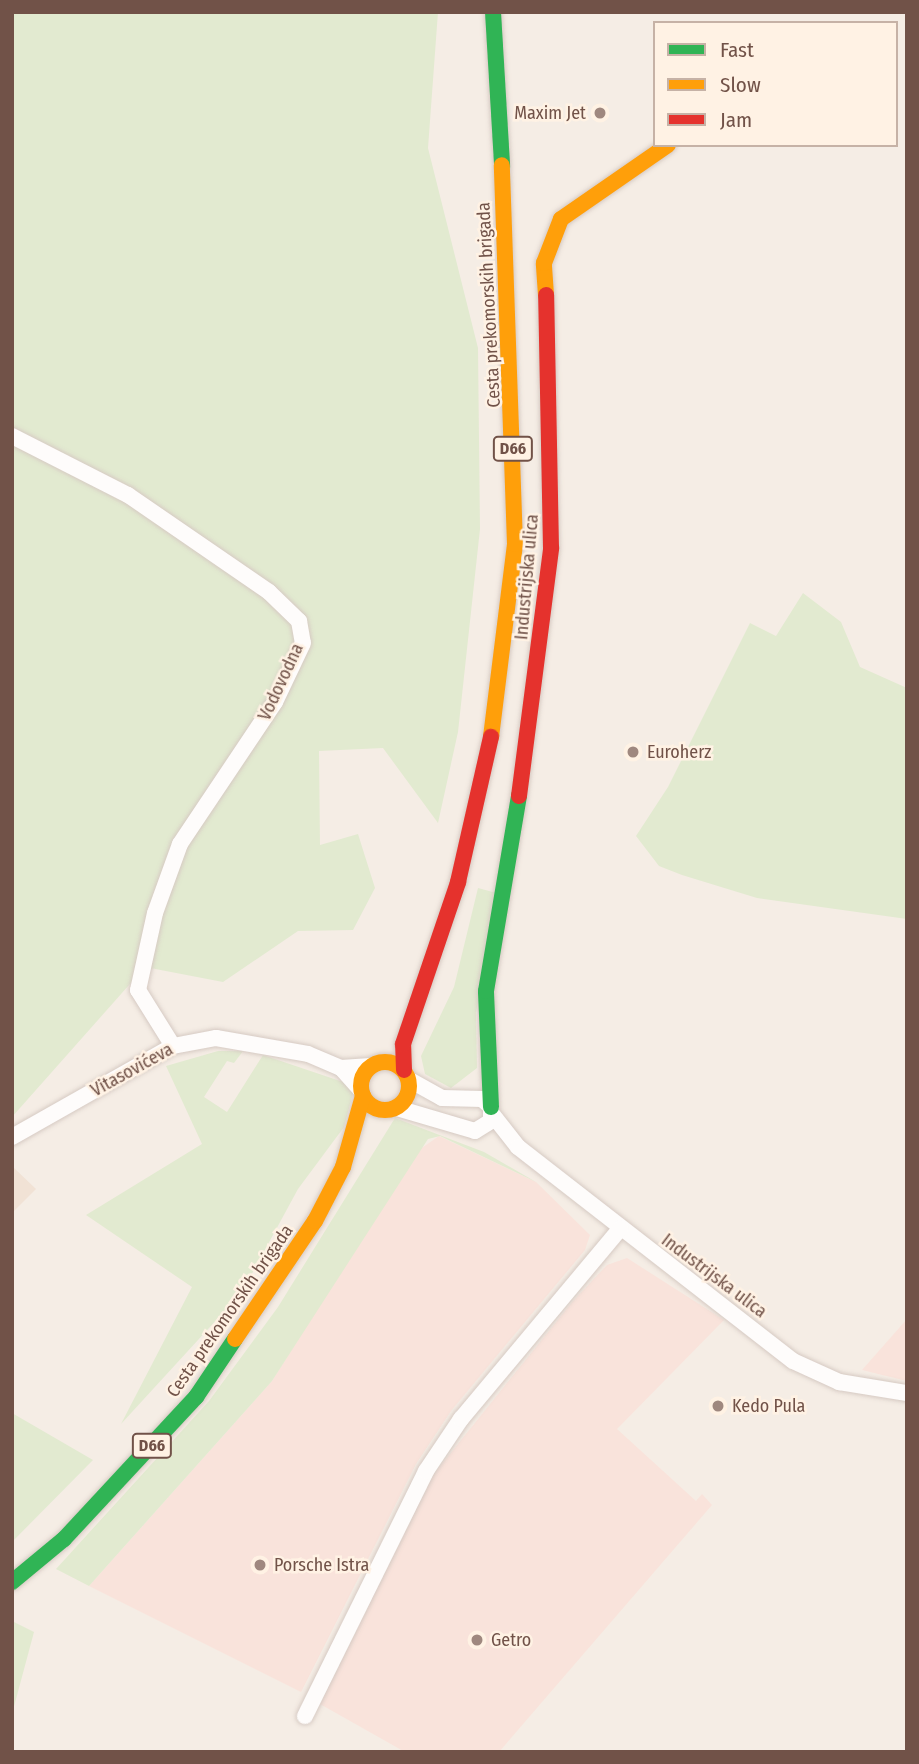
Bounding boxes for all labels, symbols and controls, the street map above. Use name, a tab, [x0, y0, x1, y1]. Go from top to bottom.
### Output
legend	[653, 21, 898, 147]
text: Fast	[720, 37, 754, 63]
text: Slow	[720, 72, 761, 98]
place label: Maxim Jet	[514, 102, 586, 124]
marker: Maxim Jet	[592, 105, 608, 121]
text: Jam	[720, 107, 752, 133]
street label: Cesta prekomorskih brigada	[473, 202, 505, 408]
road number: D66	[492, 436, 534, 462]
street label: Industrijska ulica	[511, 513, 543, 641]
street label: Vodovodna	[254, 640, 308, 724]
place label: Euroherz	[647, 741, 711, 763]
marker: Euroherz	[625, 744, 641, 760]
street label: Vitasovićeva	[87, 1039, 177, 1101]
street label: Cesta prekomorskih brigada	[162, 1221, 298, 1401]
street label: Industrijska ulica	[657, 1229, 771, 1323]
place label: Kedo Pula	[732, 1395, 805, 1417]
marker: Kedo Pula	[710, 1398, 726, 1414]
road number: D66	[131, 1434, 173, 1458]
place label: Porsche Istra	[274, 1554, 369, 1576]
marker: Porsche Istra	[252, 1557, 268, 1573]
place label: Getro	[491, 1629, 531, 1651]
marker: Getro	[469, 1632, 485, 1648]

